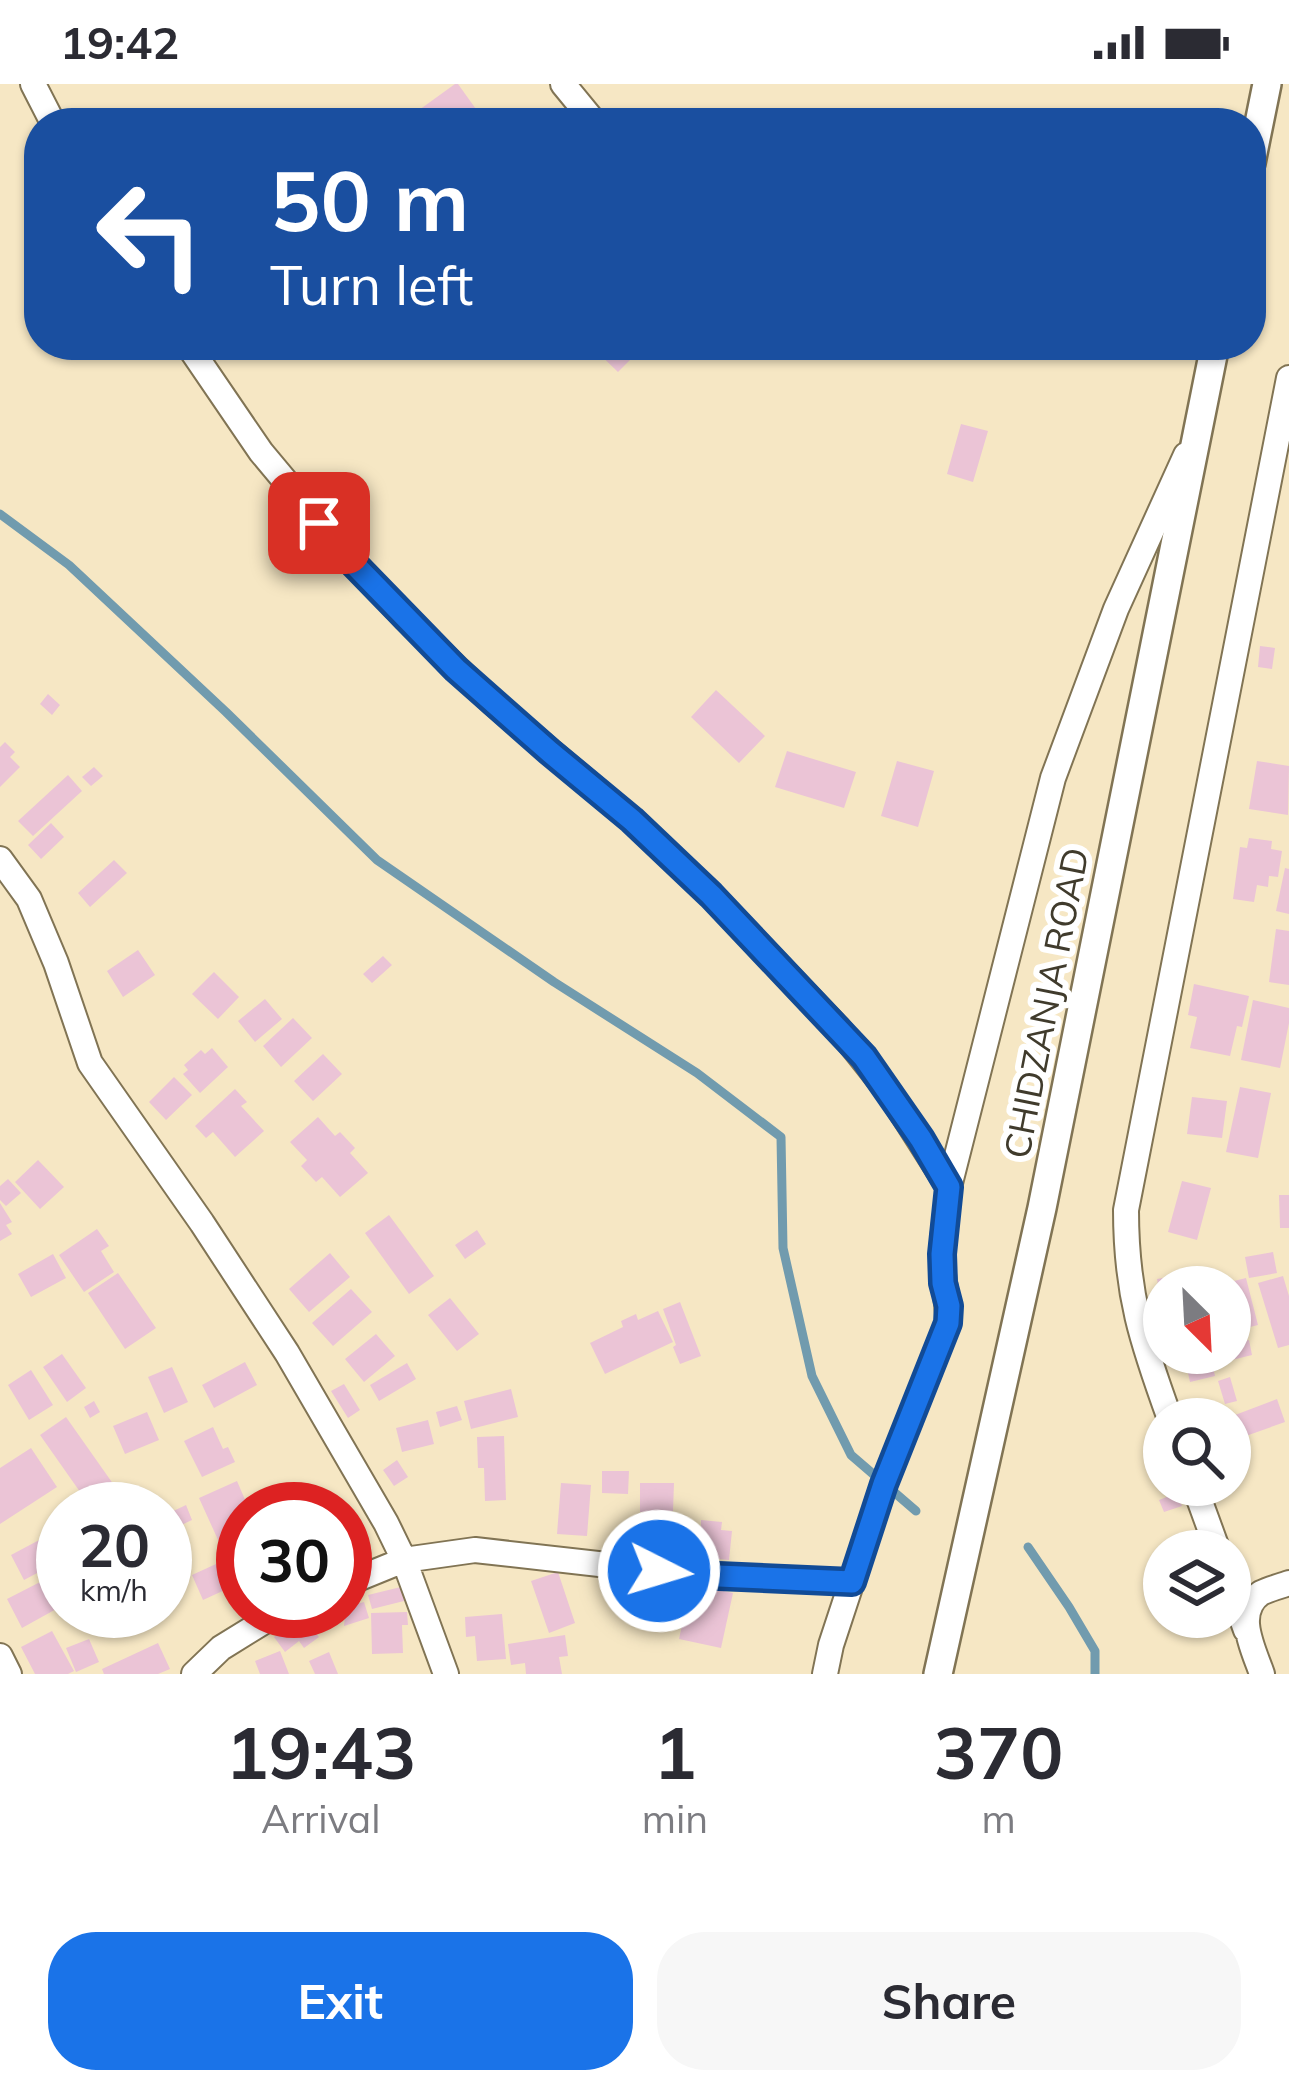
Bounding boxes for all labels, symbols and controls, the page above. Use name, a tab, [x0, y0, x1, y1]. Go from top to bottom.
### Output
text: 19:42	[60, 14, 179, 70]
text: 50 m	[270, 147, 469, 252]
icon: left	[72, 156, 228, 312]
text: Turn left	[270, 251, 473, 319]
pin	[268, 472, 370, 574]
icon: arrive	[286, 490, 352, 556]
street label: CHIDZANJA ROAD	[993, 844, 1098, 1162]
north arrow	[1143, 1266, 1251, 1374]
map controls	[1143, 1266, 1251, 1638]
button: search	[1143, 1398, 1251, 1506]
speed limit sign: 30	[216, 1482, 372, 1638]
text: 20	[78, 1507, 150, 1582]
position arrow	[596, 1508, 722, 1634]
button: layers	[1143, 1530, 1251, 1638]
text: km/h	[80, 1571, 148, 1609]
text: 19:43	[226, 1707, 416, 1797]
text: 1	[653, 1707, 697, 1797]
text: 370	[934, 1707, 1063, 1797]
text: Arrival	[261, 1794, 381, 1843]
text: min	[642, 1794, 708, 1843]
text: m	[981, 1794, 1016, 1843]
button: Exit	[48, 1932, 633, 2070]
button: Share	[657, 1932, 1241, 2070]

